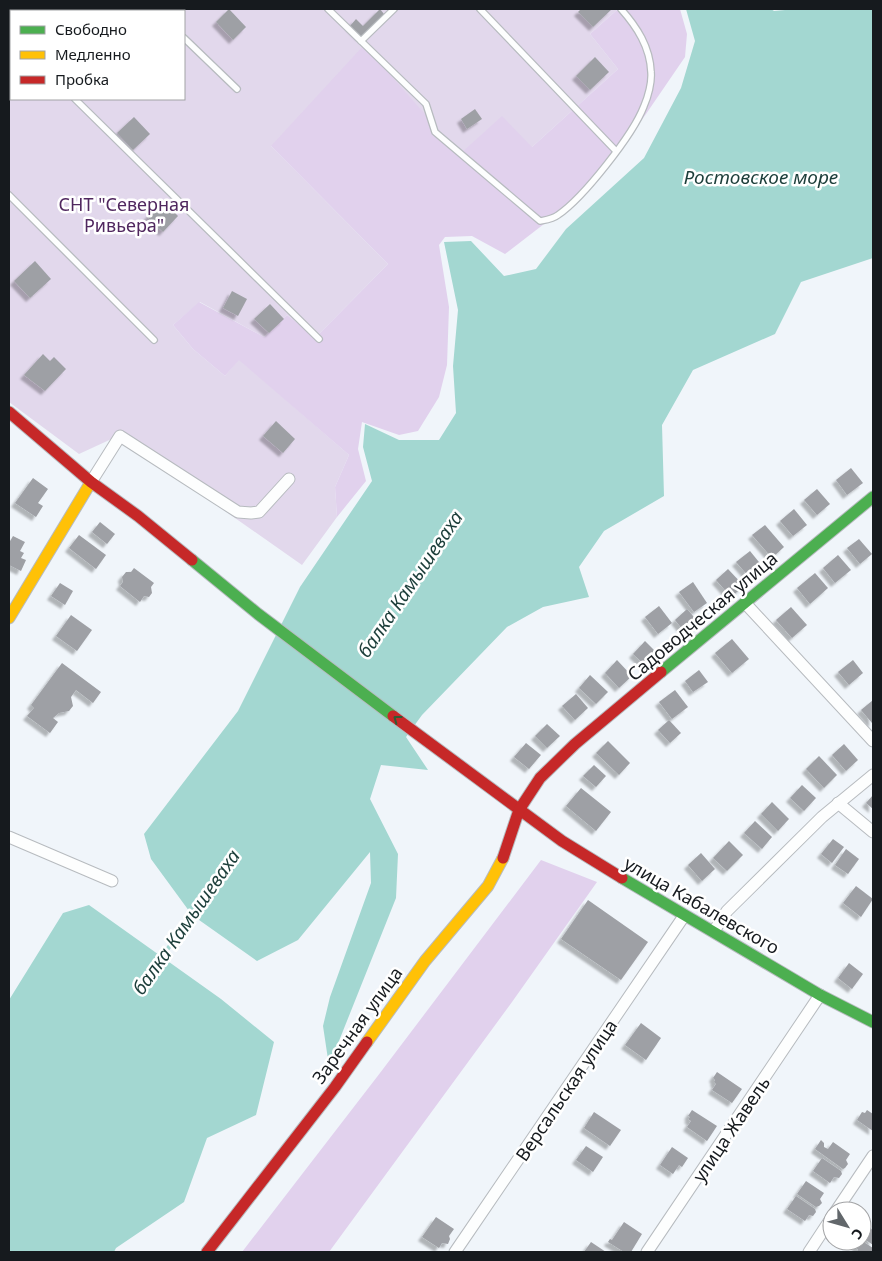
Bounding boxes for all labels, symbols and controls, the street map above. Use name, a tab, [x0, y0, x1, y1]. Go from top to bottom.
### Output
legend	[10, 10, 185, 100]
text: Свободно	[55, 19, 127, 39]
text: Медленно	[55, 44, 131, 64]
text: Пробка	[55, 69, 109, 89]
water label: Ростовское море	[684, 164, 838, 190]
park label: СНТ "Северная Ривьера"	[59, 192, 189, 237]
water label: балка Камышеваха	[351, 505, 469, 662]
street label: Садоводческая улица	[622, 546, 782, 686]
one-way arrow	[394, 717, 403, 725]
water label: балка Камышеваха	[126, 844, 246, 1000]
street label: улица Кабалевского	[620, 851, 784, 959]
street label: Заречная улица	[306, 962, 408, 1088]
street label: Версальская улица	[510, 1014, 622, 1166]
street label: улица Жавель	[687, 1072, 775, 1186]
north arrow	[822, 1201, 872, 1251]
text: С	[847, 1225, 868, 1243]

